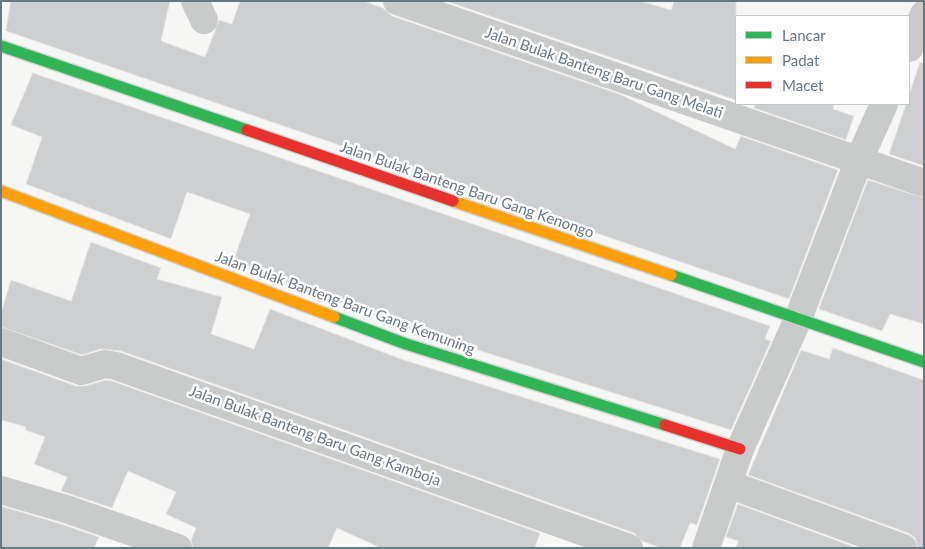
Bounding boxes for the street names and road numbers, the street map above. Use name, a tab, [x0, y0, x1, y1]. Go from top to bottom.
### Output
street label: Jalan Bulak Banteng Baru Gang Melati	[483, 24, 725, 122]
street label: Jalan Bulak Banteng Baru Gang Kenongo	[338, 138, 596, 242]
street label: Jalan Bulak Banteng Baru Gang Kemuning	[213, 248, 477, 358]
street label: Jalan Bulak Banteng Baru Gang Kamboja	[187, 382, 443, 490]

